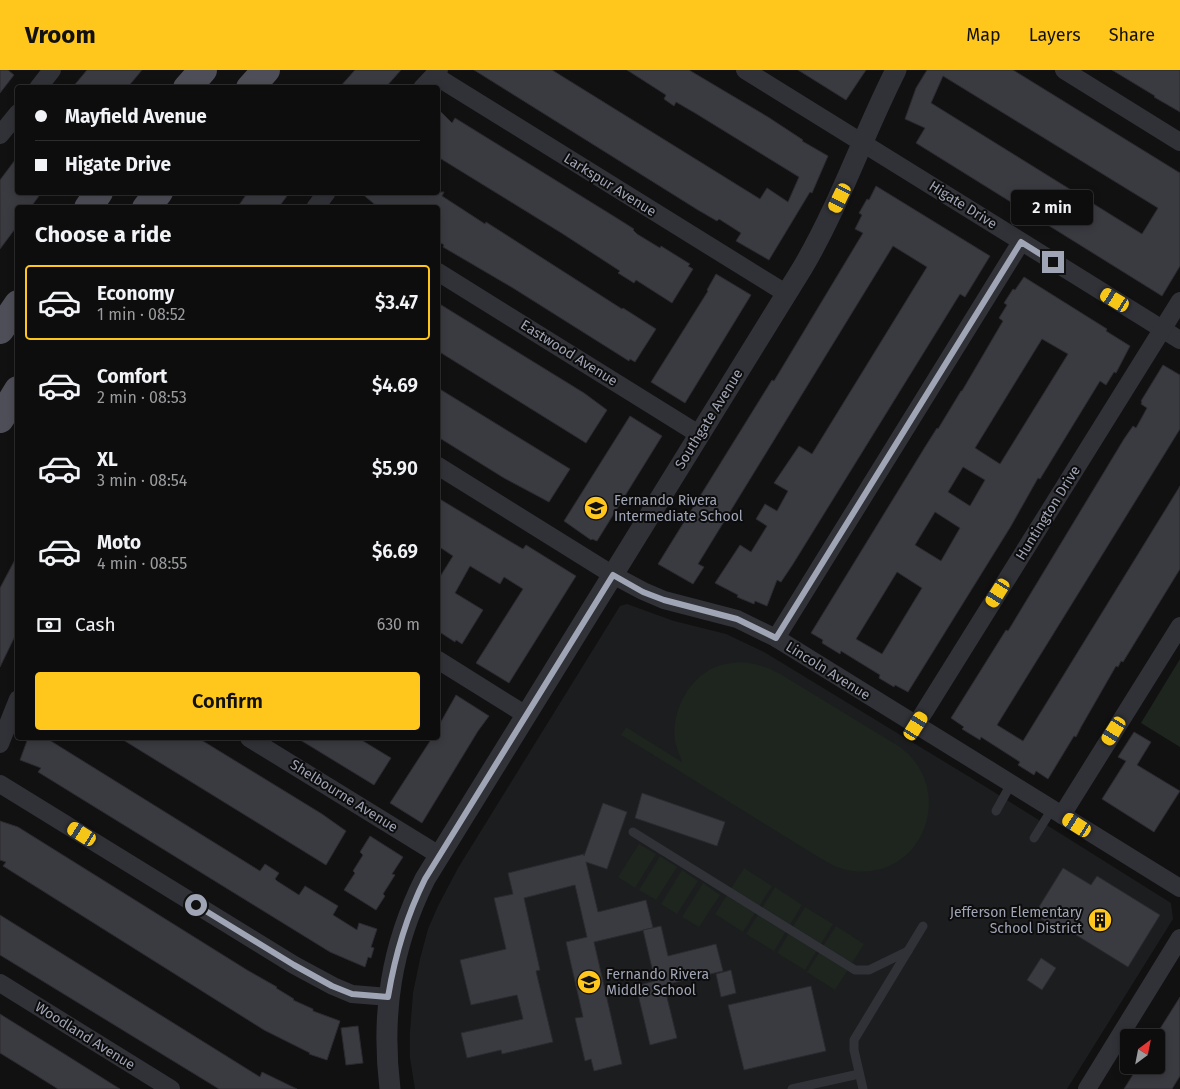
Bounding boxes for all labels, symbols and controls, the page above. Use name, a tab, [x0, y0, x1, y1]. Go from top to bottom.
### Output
text: Vroom	[25, 21, 96, 49]
text: Map	[966, 24, 1001, 46]
text: Layers	[1029, 24, 1081, 46]
text: Share	[1109, 24, 1155, 46]
text: Mayfield Avenue	[65, 105, 207, 128]
street label: Larkspur Avenue	[561, 150, 659, 220]
text: Higate Drive	[65, 153, 171, 176]
street label: Higate Drive	[926, 177, 1000, 233]
car	[826, 181, 853, 215]
callout: 2 min	[1012, 190, 1094, 224]
text: 2 min	[1032, 198, 1072, 217]
text: Choose a ride	[35, 221, 171, 248]
route end	[1042, 251, 1064, 273]
icon: car	[37, 280, 82, 325]
text: Economy	[97, 282, 174, 305]
car	[1098, 286, 1131, 314]
text: $3.47	[375, 291, 418, 314]
text: 1 min · 08:52	[97, 305, 185, 324]
street label: Eastwood Avenue	[517, 316, 621, 390]
icon: car	[37, 363, 82, 408]
text: Comfort	[97, 365, 167, 388]
street label: Southgate Avenue	[671, 366, 747, 472]
text: $4.69	[372, 374, 418, 397]
text: 2 min · 08:53	[97, 388, 187, 407]
icon: car	[37, 446, 82, 491]
text: XL	[97, 448, 118, 471]
text: $5.90	[372, 457, 418, 480]
street label: Huntington Drive	[1012, 463, 1084, 563]
text: 3 min · 08:54	[97, 471, 187, 490]
place label: Fernando Rivera Intermediate School	[614, 492, 743, 525]
school or university icon: Fernando Rivera Intermediate School	[583, 495, 609, 521]
icon: car	[37, 529, 82, 574]
text: Moto	[97, 531, 141, 554]
text: $6.69	[372, 540, 418, 563]
text: 4 min · 08:55	[97, 554, 187, 573]
car	[983, 576, 1012, 610]
icon: cash	[35, 611, 63, 639]
text: Cash	[75, 613, 116, 636]
text: 630 m	[377, 615, 420, 634]
street label: Lincoln Avenue	[783, 638, 873, 704]
button: Confirm	[35, 672, 420, 730]
car	[901, 709, 930, 743]
car	[1099, 714, 1128, 748]
street label: Shelbourne Avenue	[287, 756, 401, 836]
car	[1060, 811, 1093, 839]
car	[65, 820, 98, 848]
route start	[185, 894, 207, 916]
place label: Jefferson Elementary School District	[950, 904, 1083, 937]
building icon: Jefferson Elementary School District	[1087, 907, 1113, 933]
place label: Fernando Rivera Middle School	[606, 966, 709, 999]
school or university icon: Fernando Rivera Middle School	[576, 969, 602, 995]
street label: Woodland Avenue	[32, 998, 138, 1074]
north arrow	[1120, 1029, 1165, 1074]
map controls	[1120, 1029, 1165, 1074]

